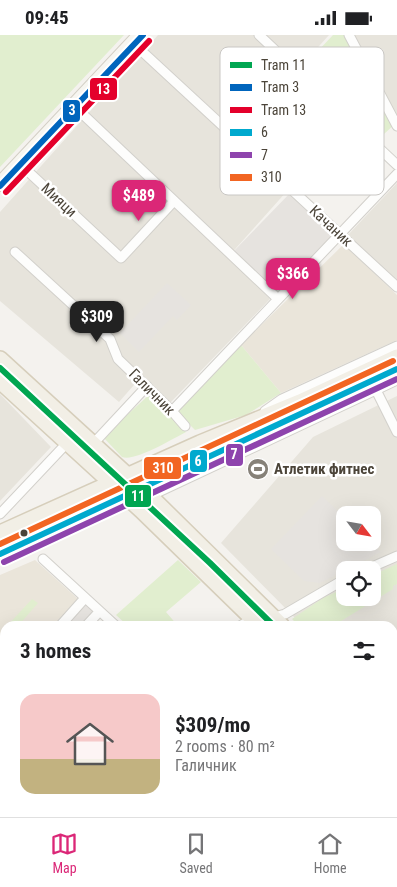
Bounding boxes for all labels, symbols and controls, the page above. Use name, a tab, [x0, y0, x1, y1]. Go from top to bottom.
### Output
text: 09:45	[25, 6, 69, 29]
legend	[220, 47, 384, 195]
text: Tram 11	[261, 57, 306, 73]
line badge: 13	[89, 77, 118, 101]
text: Tram 3	[261, 79, 299, 95]
text: 13	[96, 81, 110, 97]
line badge: 3	[62, 99, 81, 123]
text: 3	[68, 102, 76, 118]
text: Tram 13	[261, 102, 306, 118]
text: 6	[261, 124, 268, 140]
text: 7	[261, 147, 268, 163]
text: 310	[261, 169, 282, 185]
street label: Мияци	[38, 179, 80, 221]
pin: $489	[109, 179, 169, 222]
text: $489	[123, 186, 155, 205]
street label: Качаник	[306, 202, 356, 250]
pin: $366	[263, 257, 323, 300]
text: $366	[277, 264, 309, 283]
pin: $309	[67, 301, 127, 343]
text: $309	[81, 307, 113, 326]
street label: Галичник	[125, 365, 179, 419]
line badge: 7	[225, 443, 244, 467]
text: 7	[230, 446, 238, 462]
line badge: 6	[189, 449, 208, 473]
text: 6	[194, 453, 202, 469]
line badge: 310	[143, 456, 182, 480]
sports icon: Атлетик фитнес	[246, 457, 270, 481]
text: 310	[152, 460, 174, 476]
place label: Атлетик фитнес	[274, 460, 374, 478]
line badge: 11	[124, 484, 152, 508]
text: 11	[131, 488, 145, 504]
north arrow	[336, 506, 381, 551]
map controls	[336, 506, 381, 606]
unlabelled marker	[19, 528, 29, 538]
button: locate	[336, 561, 381, 606]
icon: filters	[350, 637, 378, 665]
text: 3 homes	[20, 639, 91, 663]
text: $309/mo	[175, 713, 250, 737]
icon: home	[60, 714, 120, 774]
text: 2 rooms · 80 m²	[175, 737, 275, 756]
text: Галичник	[175, 756, 237, 775]
tab: Map	[50, 830, 78, 876]
tab: Saved	[179, 830, 213, 876]
tab: Home	[314, 830, 347, 876]

